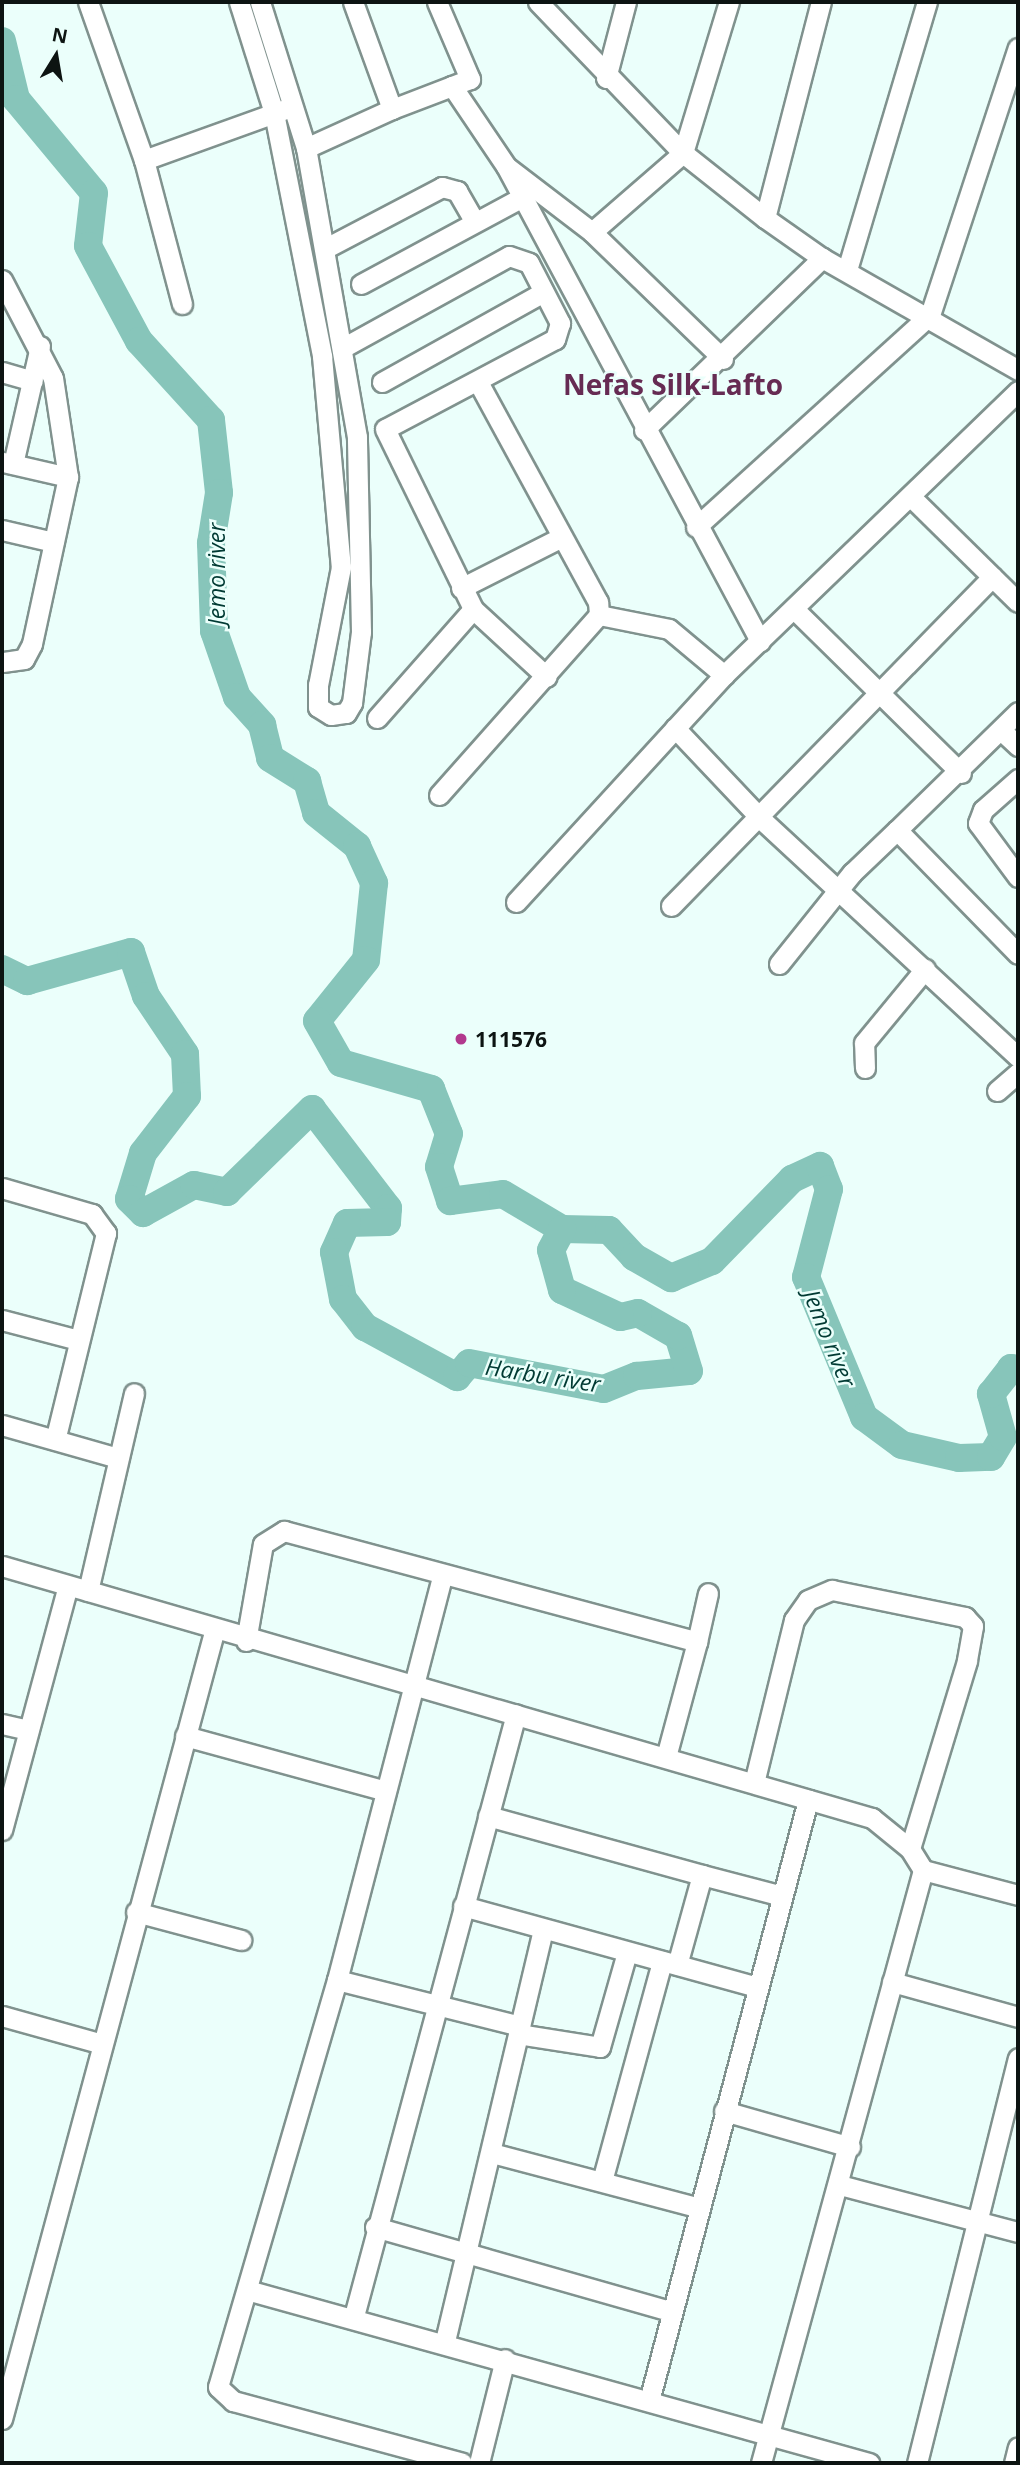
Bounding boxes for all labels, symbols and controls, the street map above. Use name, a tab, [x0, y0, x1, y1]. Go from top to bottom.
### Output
north arrow	[21, 21, 91, 91]
text: N	[50, 21, 70, 50]
district label: Nefas Silk-Lafto	[563, 367, 783, 401]
water label: Jemo river	[202, 523, 230, 625]
place label: 111576	[475, 1026, 547, 1052]
marker: 111576	[453, 1031, 469, 1047]
water label: Jemo river	[798, 1285, 862, 1391]
water label: Harbu river	[483, 1352, 603, 1398]

